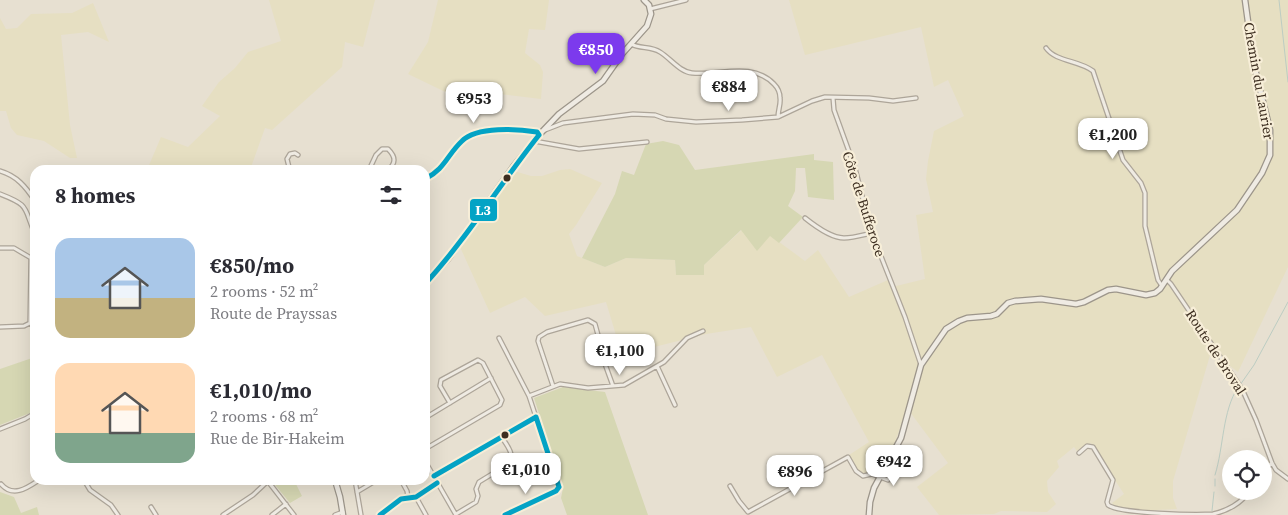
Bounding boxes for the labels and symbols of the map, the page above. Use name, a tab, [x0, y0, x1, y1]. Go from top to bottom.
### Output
street label: Chemin du Laurier	[1239, 21, 1279, 141]
pin: €850	[566, 32, 626, 75]
pin: €884	[699, 70, 759, 112]
pin: €953	[444, 82, 504, 124]
pin: €1,200	[1072, 118, 1154, 160]
street label: Côte de Bufferoce	[838, 149, 890, 259]
unlabelled marker	[502, 173, 512, 183]
line badge: L3	[469, 198, 498, 222]
text: L3	[475, 200, 491, 220]
street label: Route de Broval	[1181, 305, 1251, 399]
pin: €1,100	[579, 334, 661, 376]
unlabelled marker	[500, 430, 510, 440]
pin: €942	[864, 444, 924, 487]
pin: €1,010	[485, 452, 567, 495]
pin: €896	[765, 454, 825, 497]

